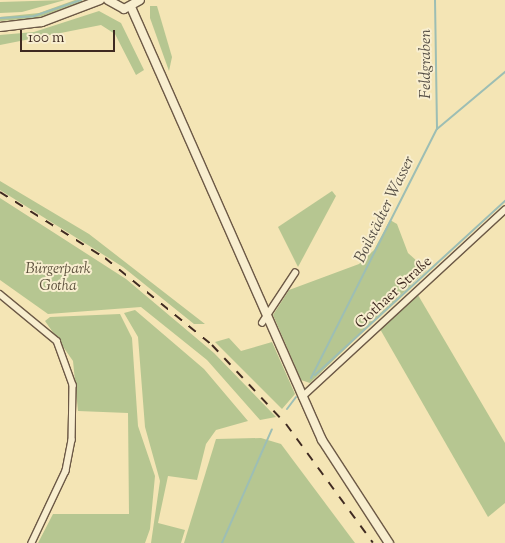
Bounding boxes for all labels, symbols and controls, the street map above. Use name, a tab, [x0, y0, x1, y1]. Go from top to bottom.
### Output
scale bar	[22, 20, 118, 52]
text: 100 m	[28, 28, 64, 49]
water label: Feldgraben	[417, 29, 437, 99]
water label: Boilstädter Wasser	[352, 154, 420, 266]
street label: Gothaer Straße	[352, 253, 436, 333]
park label: Bürgerpark Gotha	[25, 260, 91, 295]

